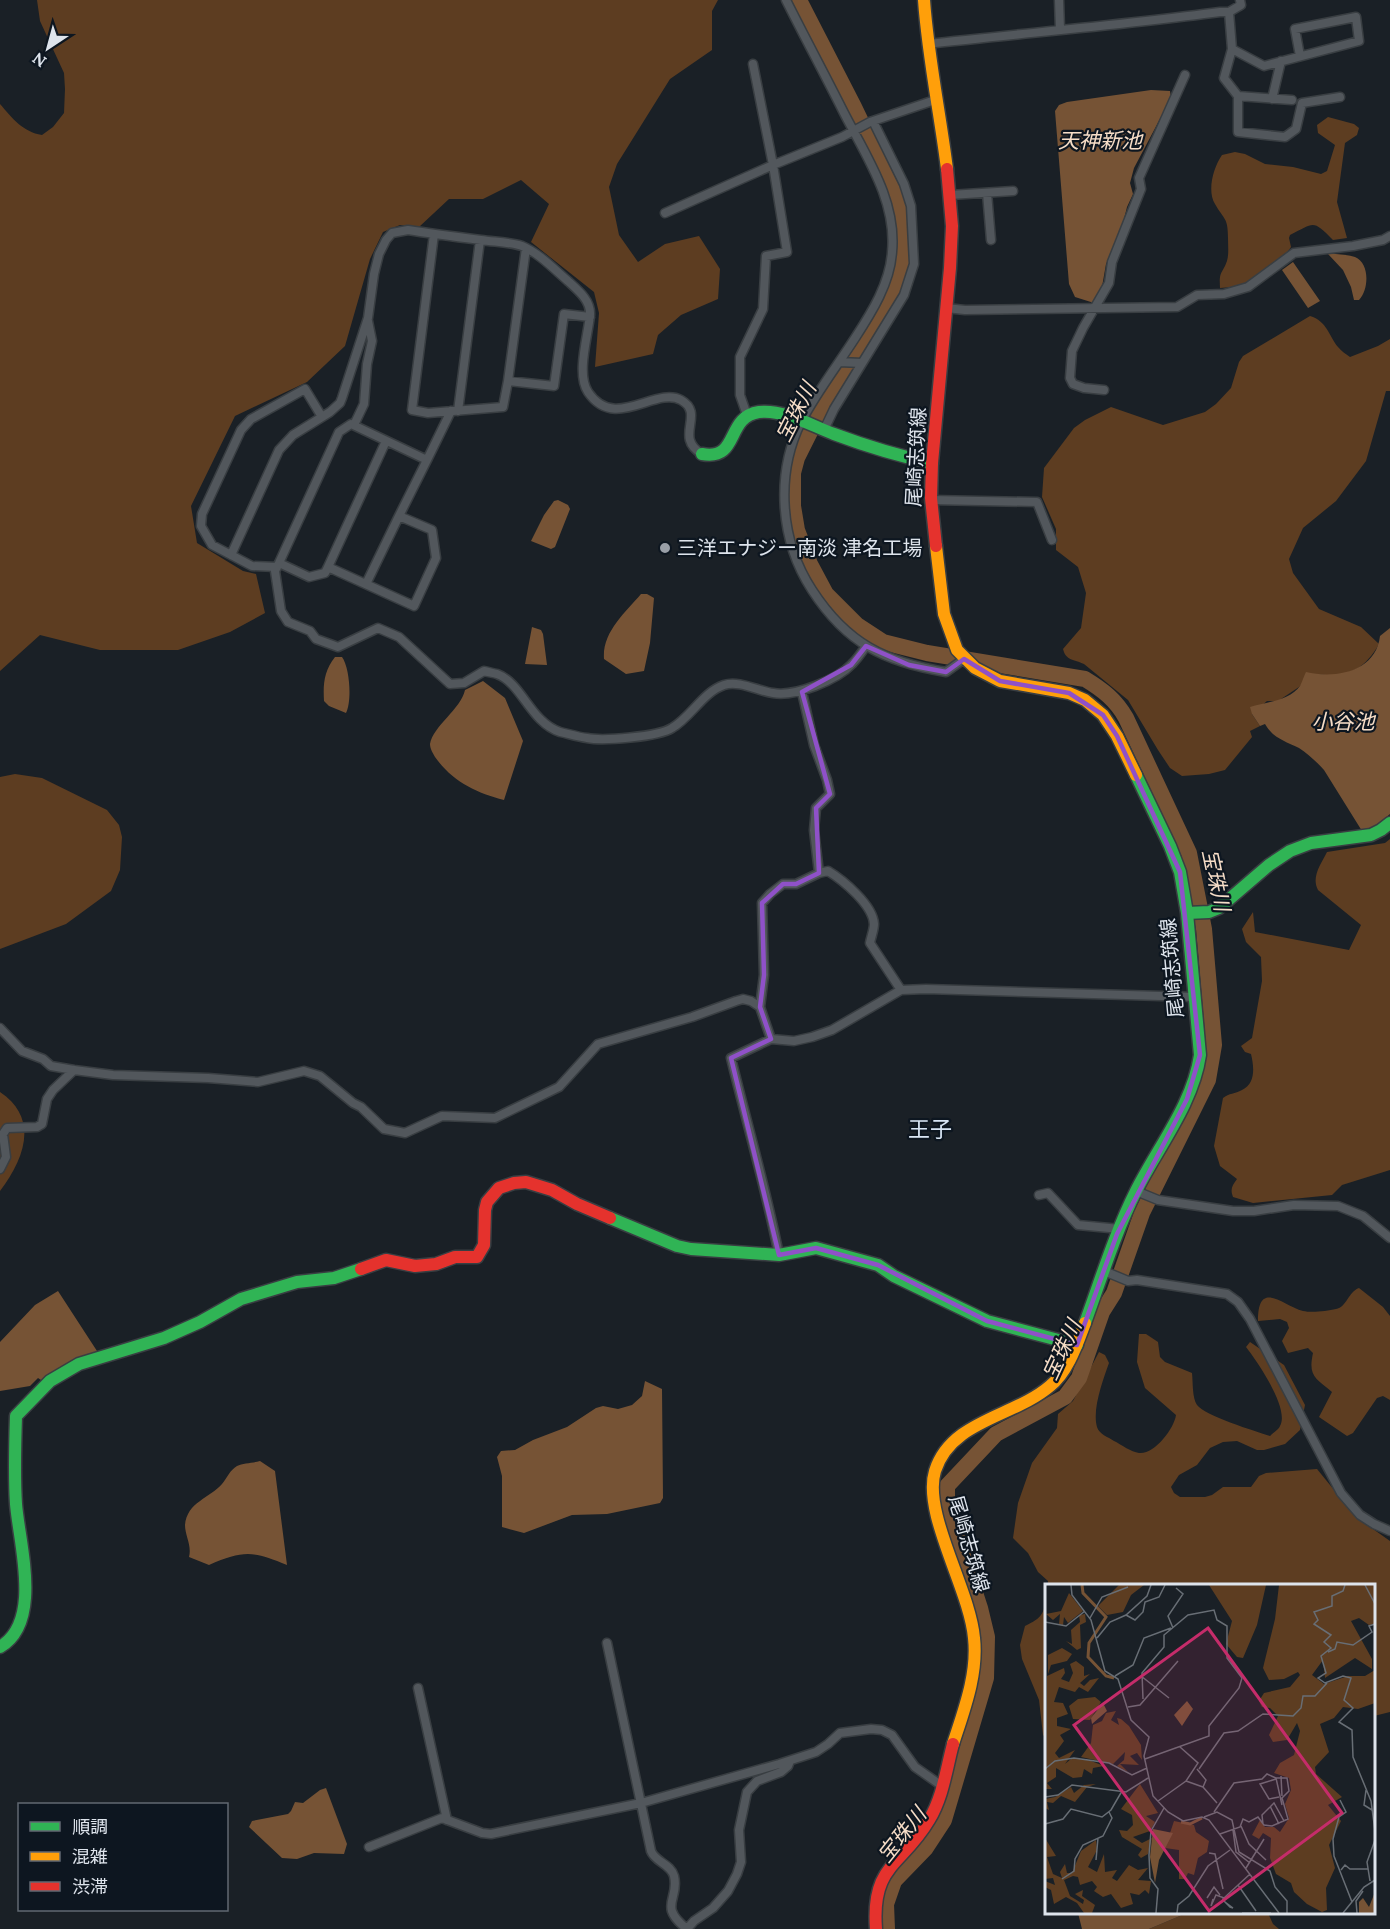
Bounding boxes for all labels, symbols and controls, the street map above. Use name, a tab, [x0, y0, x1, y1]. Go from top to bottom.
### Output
north arrow	[18, 18, 78, 78]
text: N	[28, 48, 50, 72]
water label: 天神新池	[1058, 127, 1144, 154]
water label: 宝珠川	[769, 376, 823, 446]
street label: 尾崎志筑線	[900, 406, 931, 508]
place label: 三洋エナジー南淡 津名工場	[677, 535, 922, 560]
marker: 三洋エナジー南淡 津名工場	[658, 541, 672, 555]
water label: 小谷池	[1312, 708, 1376, 735]
water label: 宝珠川	[1197, 846, 1237, 915]
street label: 尾崎志筑線	[1155, 917, 1188, 1019]
district label: 王子	[908, 1115, 952, 1143]
water label: 宝珠川	[1036, 1314, 1088, 1384]
street label: 尾崎志筑線	[944, 1492, 995, 1595]
inset map	[1045, 1584, 1375, 1914]
water label: 宝珠川	[871, 1800, 933, 1868]
legend	[18, 1803, 228, 1911]
text: 順調	[72, 1815, 108, 1838]
text: 混雑	[72, 1845, 108, 1868]
text: 渋滞	[72, 1875, 108, 1898]

